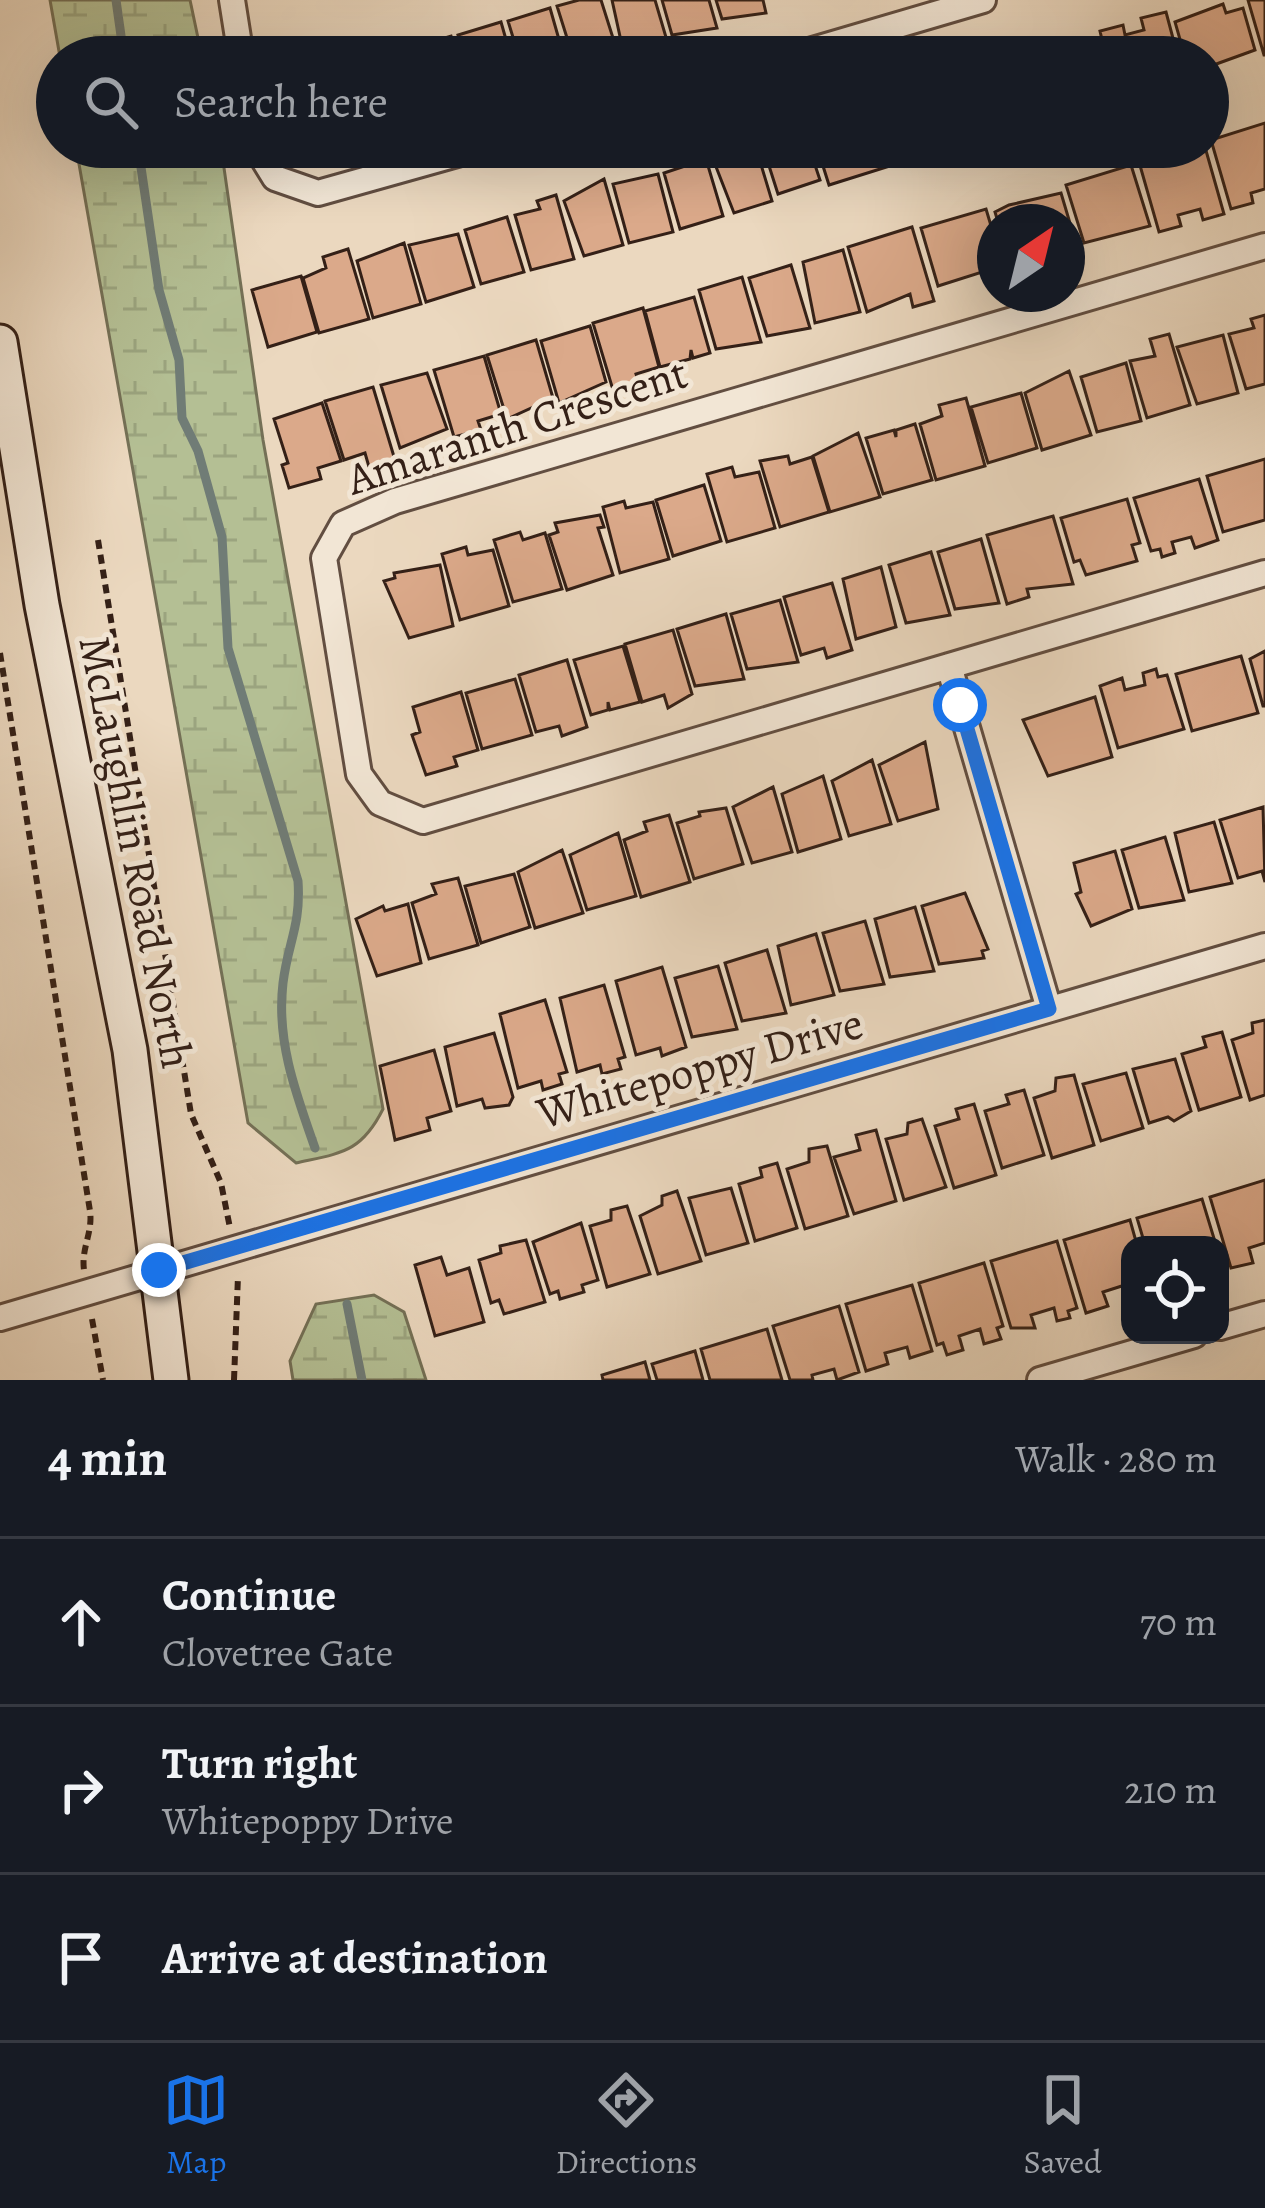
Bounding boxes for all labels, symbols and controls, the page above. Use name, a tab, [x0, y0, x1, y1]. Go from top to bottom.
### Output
search box	[36, 36, 1229, 168]
icon: search	[78, 69, 144, 135]
text: Search here	[174, 71, 388, 133]
north arrow	[977, 204, 1085, 312]
street label: Amaranth Crescent	[338, 342, 695, 511]
street label: McLaughlin Road North	[64, 630, 208, 1074]
route start	[933, 678, 987, 732]
street label: Whitepoppy Drive	[529, 992, 870, 1144]
map controls	[1121, 1236, 1229, 1344]
button: locate	[1121, 1236, 1229, 1344]
route end	[132, 1243, 186, 1297]
text: 4 min	[48, 1423, 167, 1493]
text: Walk · 280 m	[1015, 1432, 1217, 1485]
text: Continue	[162, 1564, 336, 1626]
icon: ahead	[48, 1589, 114, 1655]
text: 70 m	[1140, 1595, 1217, 1648]
text: Clovetree Gate	[162, 1626, 393, 1679]
text: Turn right	[162, 1732, 357, 1794]
icon: right	[48, 1757, 114, 1823]
text: 210 m	[1124, 1763, 1217, 1816]
text: Whitepoppy Drive	[162, 1794, 453, 1847]
icon: arrive	[48, 1925, 114, 1991]
text: Arrive at destination	[162, 1927, 548, 1989]
tab: Map	[163, 2067, 229, 2184]
tab: Directions	[556, 2067, 697, 2184]
tab: Saved	[1024, 2067, 1102, 2184]

